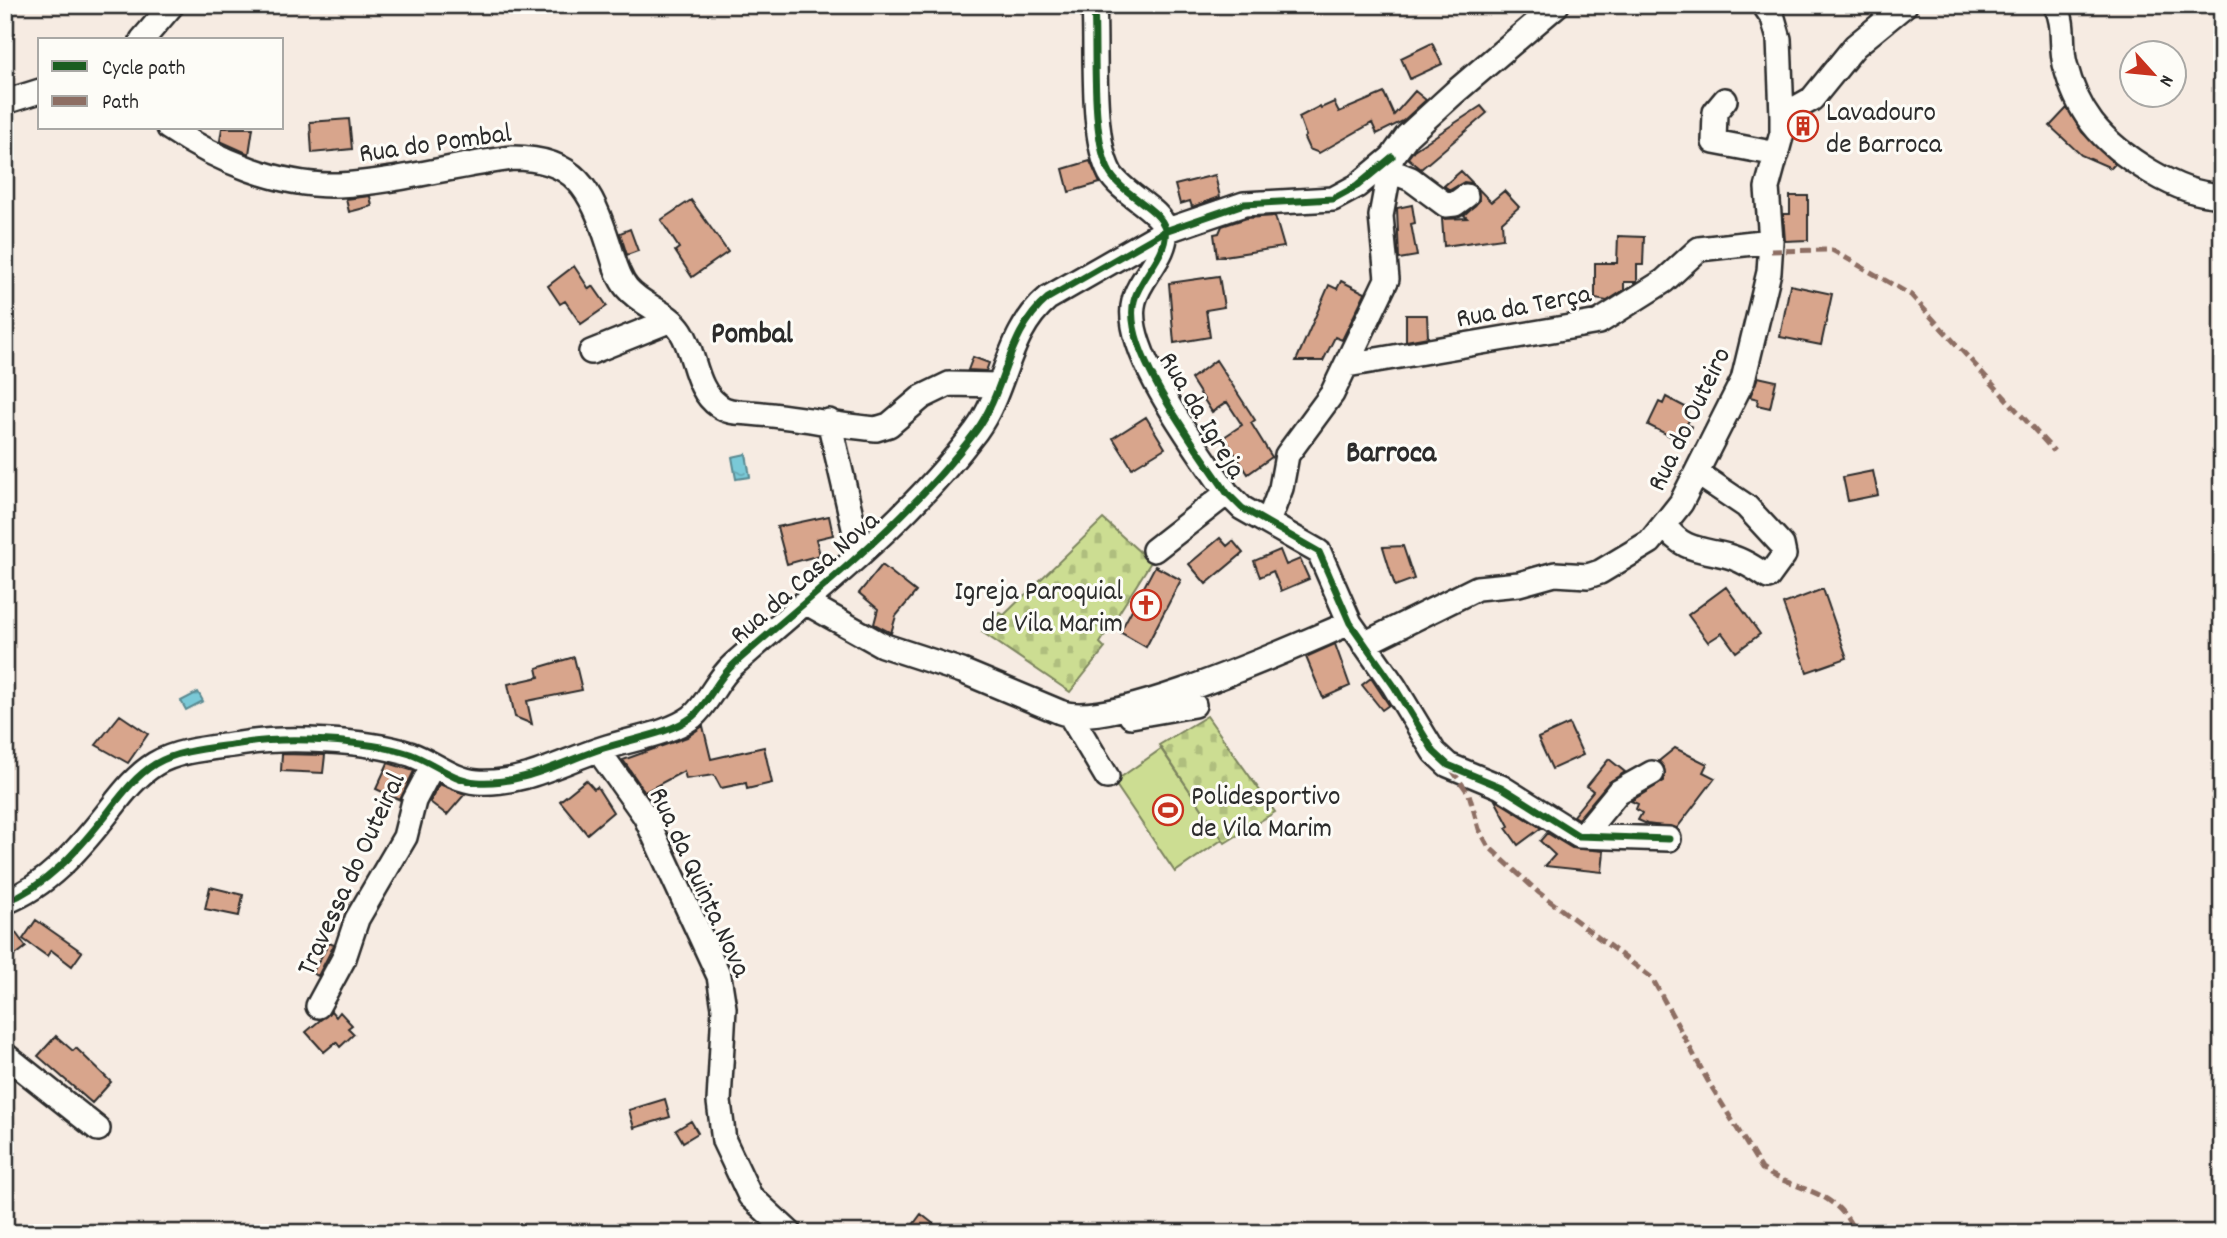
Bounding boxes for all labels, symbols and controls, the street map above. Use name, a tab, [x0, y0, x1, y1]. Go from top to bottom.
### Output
legend	[38, 38, 284, 130]
north arrow	[2118, 38, 2188, 108]
text: Cycle path	[102, 55, 185, 85]
text: N	[2151, 70, 2179, 90]
text: Path	[102, 89, 139, 119]
place label: Lavadouro de Barroca	[1826, 95, 1943, 167]
building icon: Lavadouro de Barroca	[1786, 109, 1820, 143]
street label: Rua do Pombal	[357, 115, 515, 176]
street label: Rua da Terça	[1453, 276, 1595, 342]
district label: Pombal	[711, 315, 794, 358]
street label: Rua do Outeiro	[1639, 341, 1744, 499]
street label: Rua da Igreja	[1146, 345, 1254, 488]
district label: Barroca	[1346, 434, 1437, 477]
street label: Rua da Casa Nova	[722, 503, 891, 656]
place label: Igreja Paroquial de Vila Marim	[954, 574, 1123, 646]
church icon: Igreja Paroquial de Vila Marim	[1129, 588, 1163, 622]
street label: Travessa do Outeiral	[289, 767, 418, 983]
place label: Polidesportivo de Vila Marim	[1191, 779, 1341, 851]
street label: Rua da Quinta Nova	[636, 782, 759, 985]
sports icon: Polidesportivo de Vila Marim	[1151, 793, 1185, 827]

